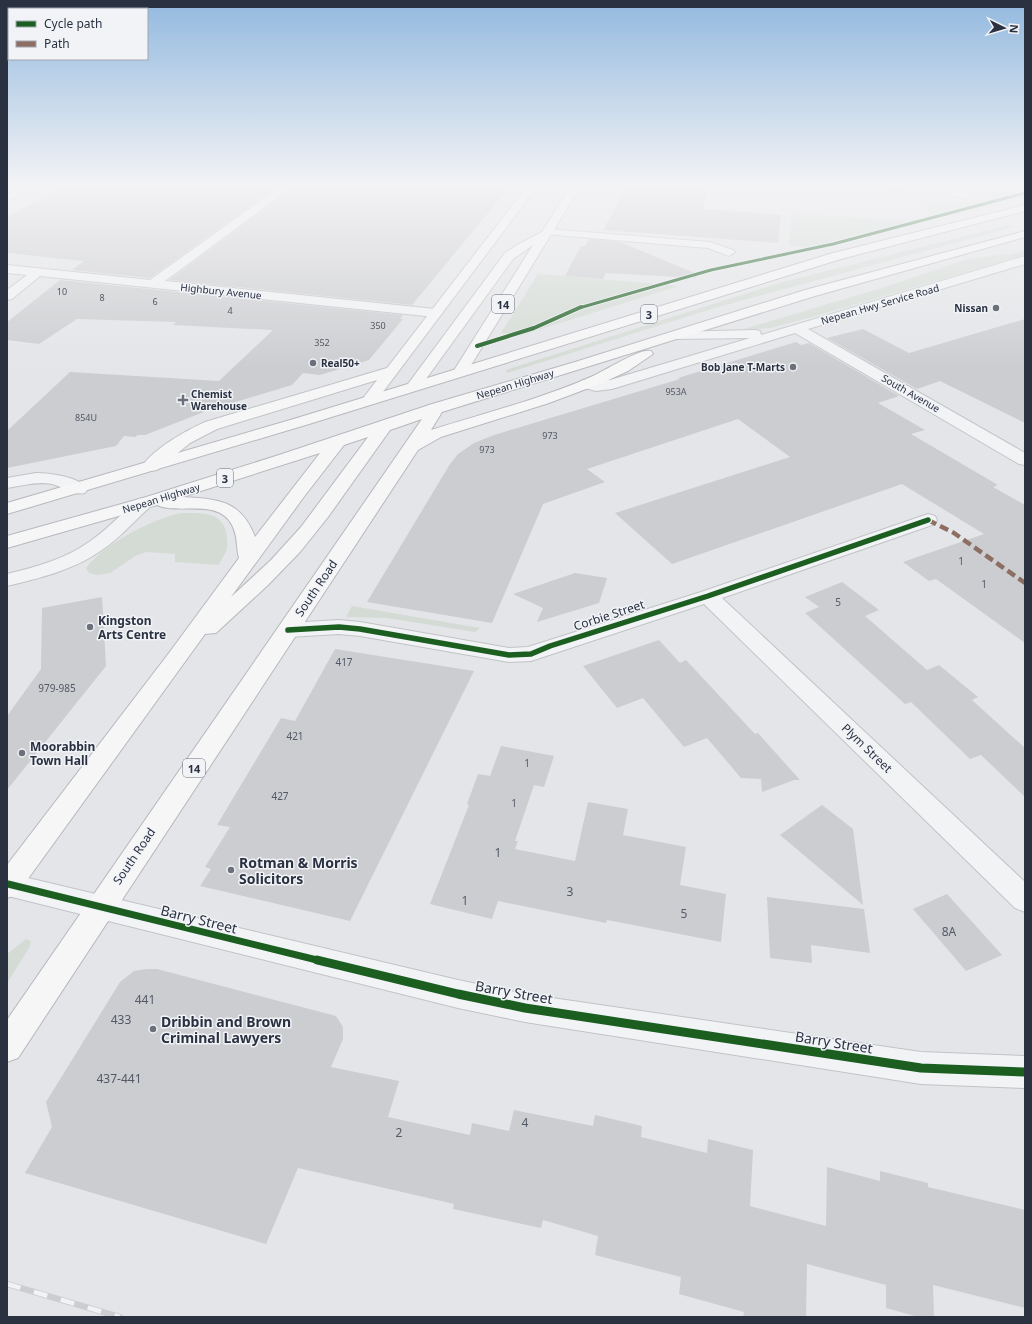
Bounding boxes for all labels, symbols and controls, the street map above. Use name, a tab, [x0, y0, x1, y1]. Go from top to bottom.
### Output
legend	[8, 8, 148, 60]
north arrow	[984, 8, 1024, 48]
text: Cycle path	[44, 15, 102, 32]
text: N	[1007, 24, 1022, 34]
text: Path	[44, 35, 70, 52]
street label: Highbury Avenue	[180, 280, 263, 302]
street label: Nepean Hwy Service Road	[819, 280, 941, 328]
house number: 10	[57, 285, 67, 298]
house number: 8	[99, 291, 105, 304]
house number: 6	[152, 295, 158, 308]
road number: 14	[492, 295, 514, 313]
place label: Nissan	[954, 301, 988, 315]
marker: Nissan	[991, 303, 1001, 313]
house number: 4	[227, 304, 233, 317]
road number: 3	[641, 305, 657, 323]
house number: 350	[370, 319, 386, 332]
house number: 352	[314, 336, 330, 349]
place label: Real50+	[321, 356, 360, 370]
marker: Real50+	[308, 358, 318, 368]
place label: Bob Jane T-Marts	[701, 360, 785, 374]
marker: Bob Jane T-Marts	[788, 362, 798, 372]
street label: Nepean Highway	[475, 365, 556, 402]
street label: South Avenue	[879, 371, 943, 416]
house number: 953A	[665, 385, 687, 398]
place label: Chemist Warehouse	[191, 387, 247, 413]
marker: Chemist Warehouse	[178, 395, 188, 405]
house number: 854U	[75, 411, 97, 424]
house number: 973	[542, 429, 558, 442]
house number: 973	[479, 443, 495, 456]
road number: 3	[217, 469, 233, 487]
street label: Nepean Highway	[121, 479, 202, 516]
house number: 1	[958, 554, 964, 568]
street label: South Road	[291, 556, 341, 620]
house number: 1	[981, 577, 987, 591]
street label: Corbie Street	[571, 595, 647, 634]
house number: 5	[835, 595, 841, 609]
place label: Kingston Arts Centre	[98, 612, 166, 643]
marker: Kingston Arts Centre	[85, 622, 95, 632]
house number: 417	[335, 655, 353, 669]
house number: 979-985	[38, 681, 76, 695]
street label: Plym Street	[838, 720, 897, 777]
house number: 421	[286, 729, 304, 743]
place label: Moorabbin Town Hall	[30, 738, 95, 769]
marker: Moorabbin Town Hall	[17, 748, 27, 758]
house number: 1	[524, 756, 530, 770]
road number: 14	[183, 759, 205, 777]
house number: 427	[271, 789, 289, 803]
house number: 1	[511, 796, 517, 810]
street label: South Road	[109, 824, 159, 888]
house number: 1	[495, 844, 501, 861]
place label: Rotman & Morris Solicitors	[239, 853, 358, 888]
marker: Rotman & Morris Solicitors	[226, 865, 236, 875]
house number: 3	[567, 883, 574, 900]
house number: 1	[462, 892, 468, 909]
street label: Barry Street	[159, 900, 239, 938]
house number: 5	[681, 905, 688, 922]
house number: 8A	[942, 923, 957, 940]
street label: Barry Street	[474, 976, 554, 1008]
house number: 441	[135, 991, 155, 1008]
house number: 433	[111, 1011, 131, 1028]
place label: Dribbin and Brown Criminal Lawyers	[161, 1012, 291, 1047]
marker: Dribbin and Brown Criminal Lawyers	[148, 1024, 158, 1034]
street label: Barry Street	[794, 1026, 874, 1058]
house number: 437-441	[96, 1070, 142, 1087]
house number: 4	[522, 1114, 529, 1131]
house number: 2	[396, 1124, 403, 1141]

